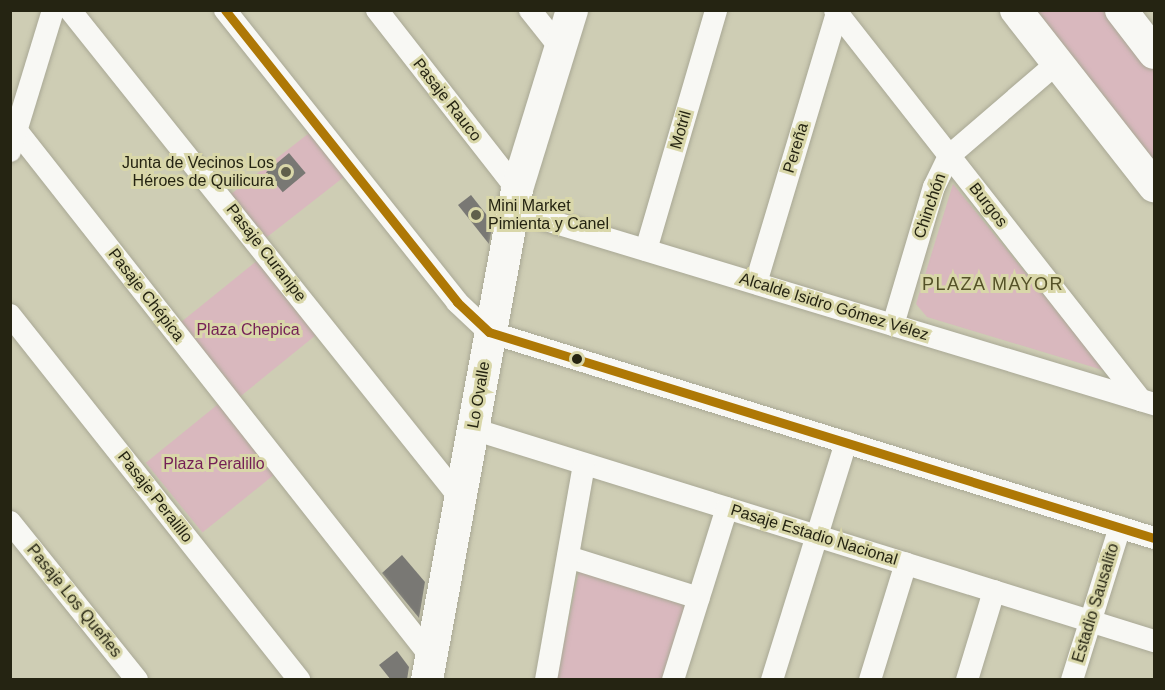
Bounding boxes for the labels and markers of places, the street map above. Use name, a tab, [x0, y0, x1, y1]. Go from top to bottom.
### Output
place label: Junta de Vecinos Los Héroes de Quilicura	[122, 153, 274, 191]
marker: Junta de Vecinos Los Héroes de Quilicura	[279, 165, 293, 179]
place label: Mini Market Pimienta y Canel	[488, 196, 609, 234]
marker: Mini Market Pimienta y Canel	[469, 208, 483, 222]
unlabelled marker	[571, 353, 583, 365]

